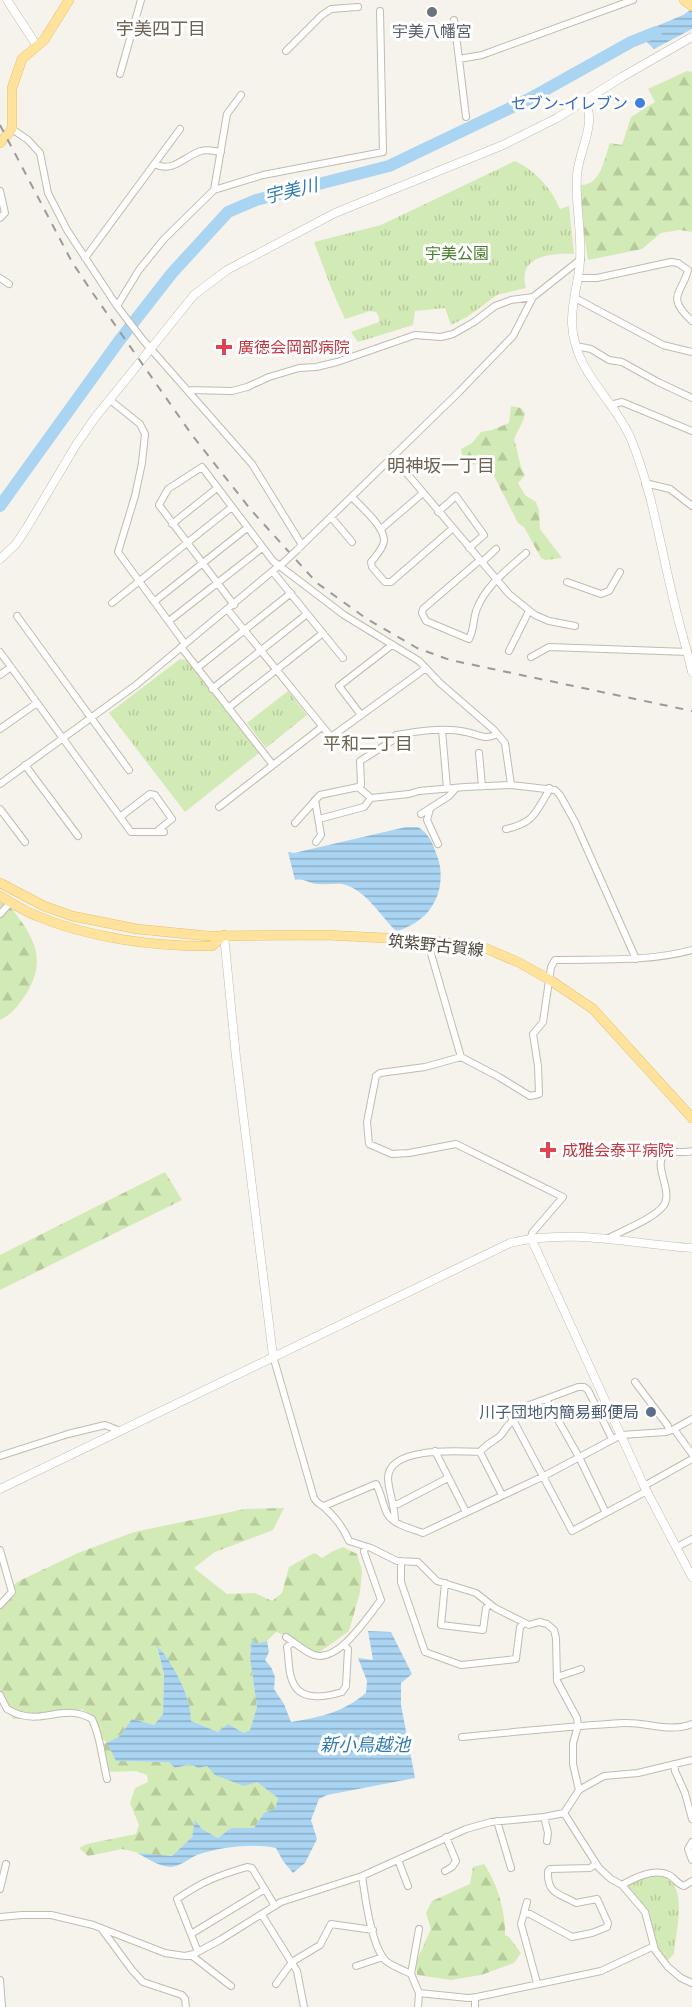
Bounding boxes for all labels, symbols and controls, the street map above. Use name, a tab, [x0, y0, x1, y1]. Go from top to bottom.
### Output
marker: 宇美八幡宮	[425, 5, 439, 19]
district label: 宇美四丁目	[116, 19, 206, 39]
place label: 宇美八幡宮	[392, 23, 472, 40]
place label: セブン-イレブン	[511, 95, 628, 112]
marker: セブン-イレブン	[633, 96, 647, 110]
water label: 宇美川	[262, 174, 322, 207]
park label: 宇美公園	[425, 245, 489, 262]
marker: 廣徳会岡部病院	[215, 338, 233, 356]
place label: 廣徳会岡部病院	[238, 339, 350, 356]
district label: 明神坂一丁目	[387, 456, 495, 476]
district label: 平和二丁目	[323, 734, 413, 754]
street label: 筑紫野古賀線	[387, 932, 485, 959]
marker: 成雅会泰平病院	[539, 1141, 557, 1159]
place label: 成雅会泰平病院	[562, 1142, 674, 1159]
place label: 川子団地内簡易郵便局	[479, 1404, 639, 1421]
marker: 川子団地内簡易郵便局	[644, 1405, 658, 1419]
water label: 新小鳥越池	[320, 1735, 412, 1755]

